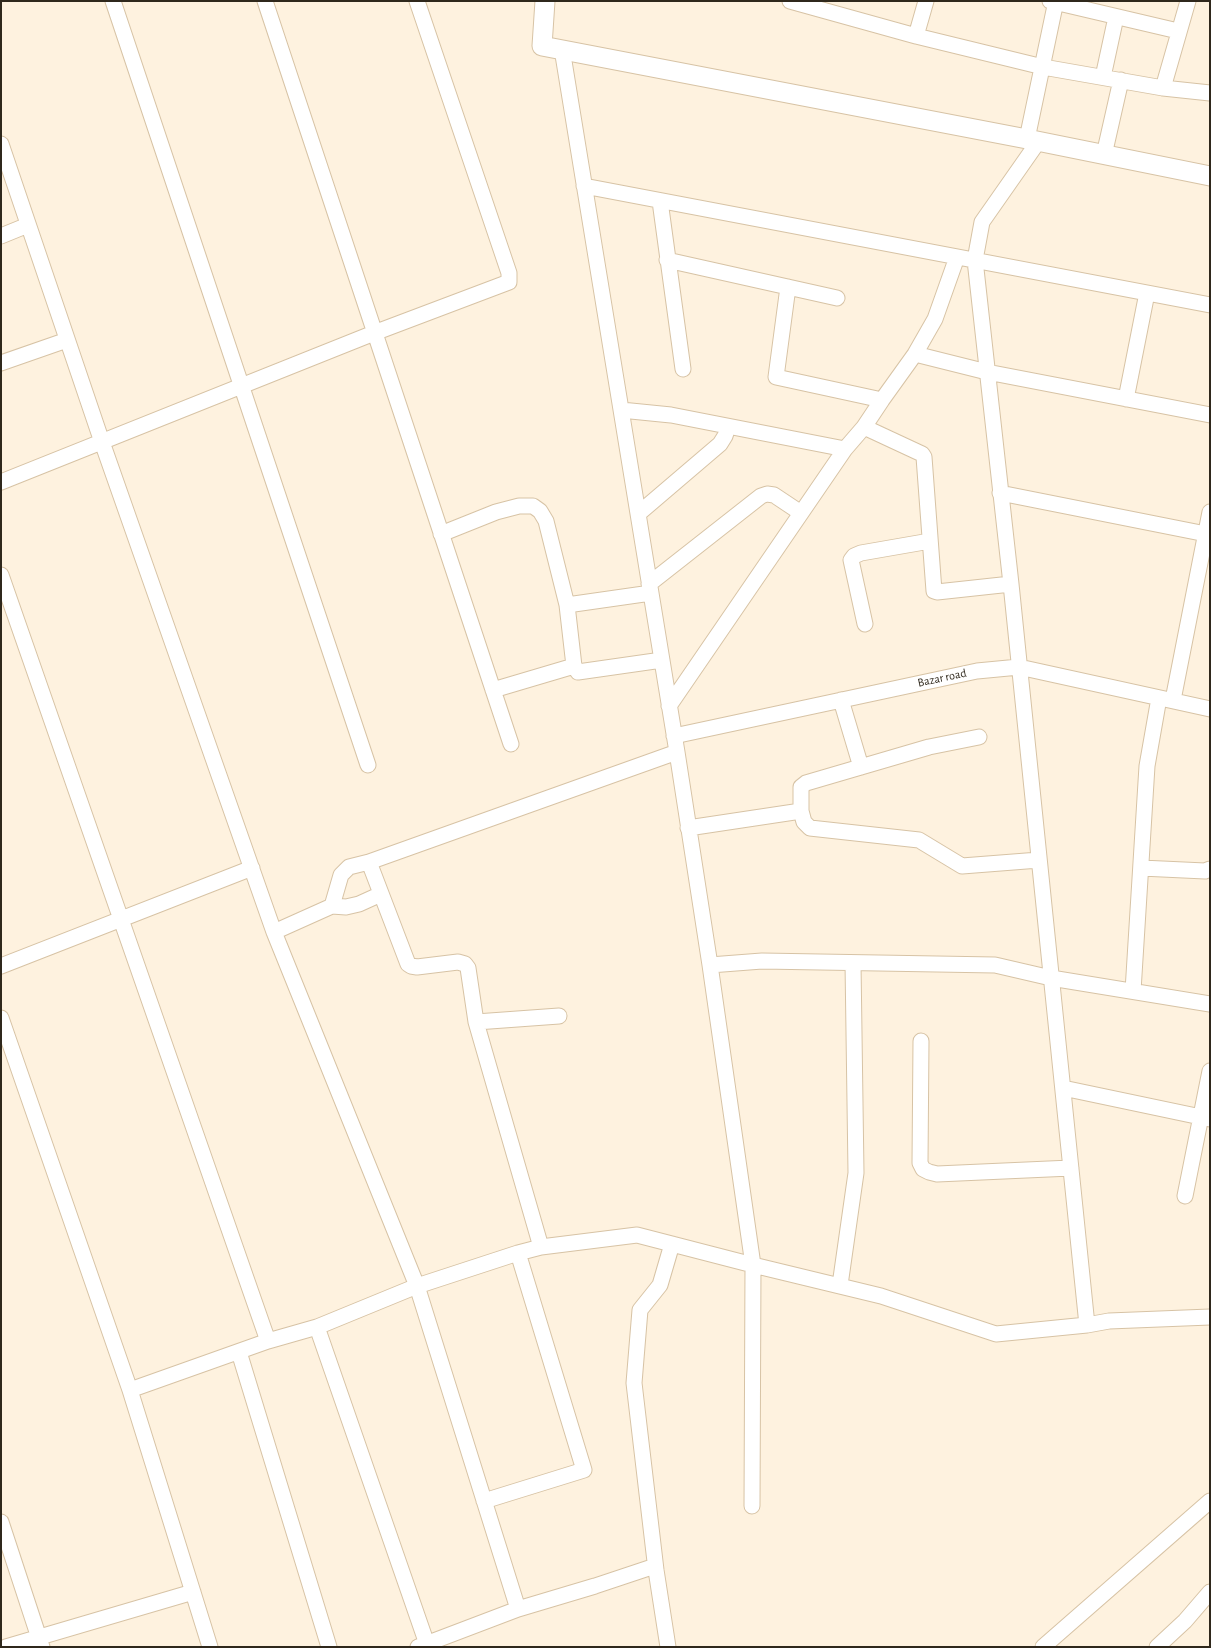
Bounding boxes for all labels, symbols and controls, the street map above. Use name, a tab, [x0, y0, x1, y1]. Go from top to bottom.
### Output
street label: Bazar road	[916, 666, 968, 690]

